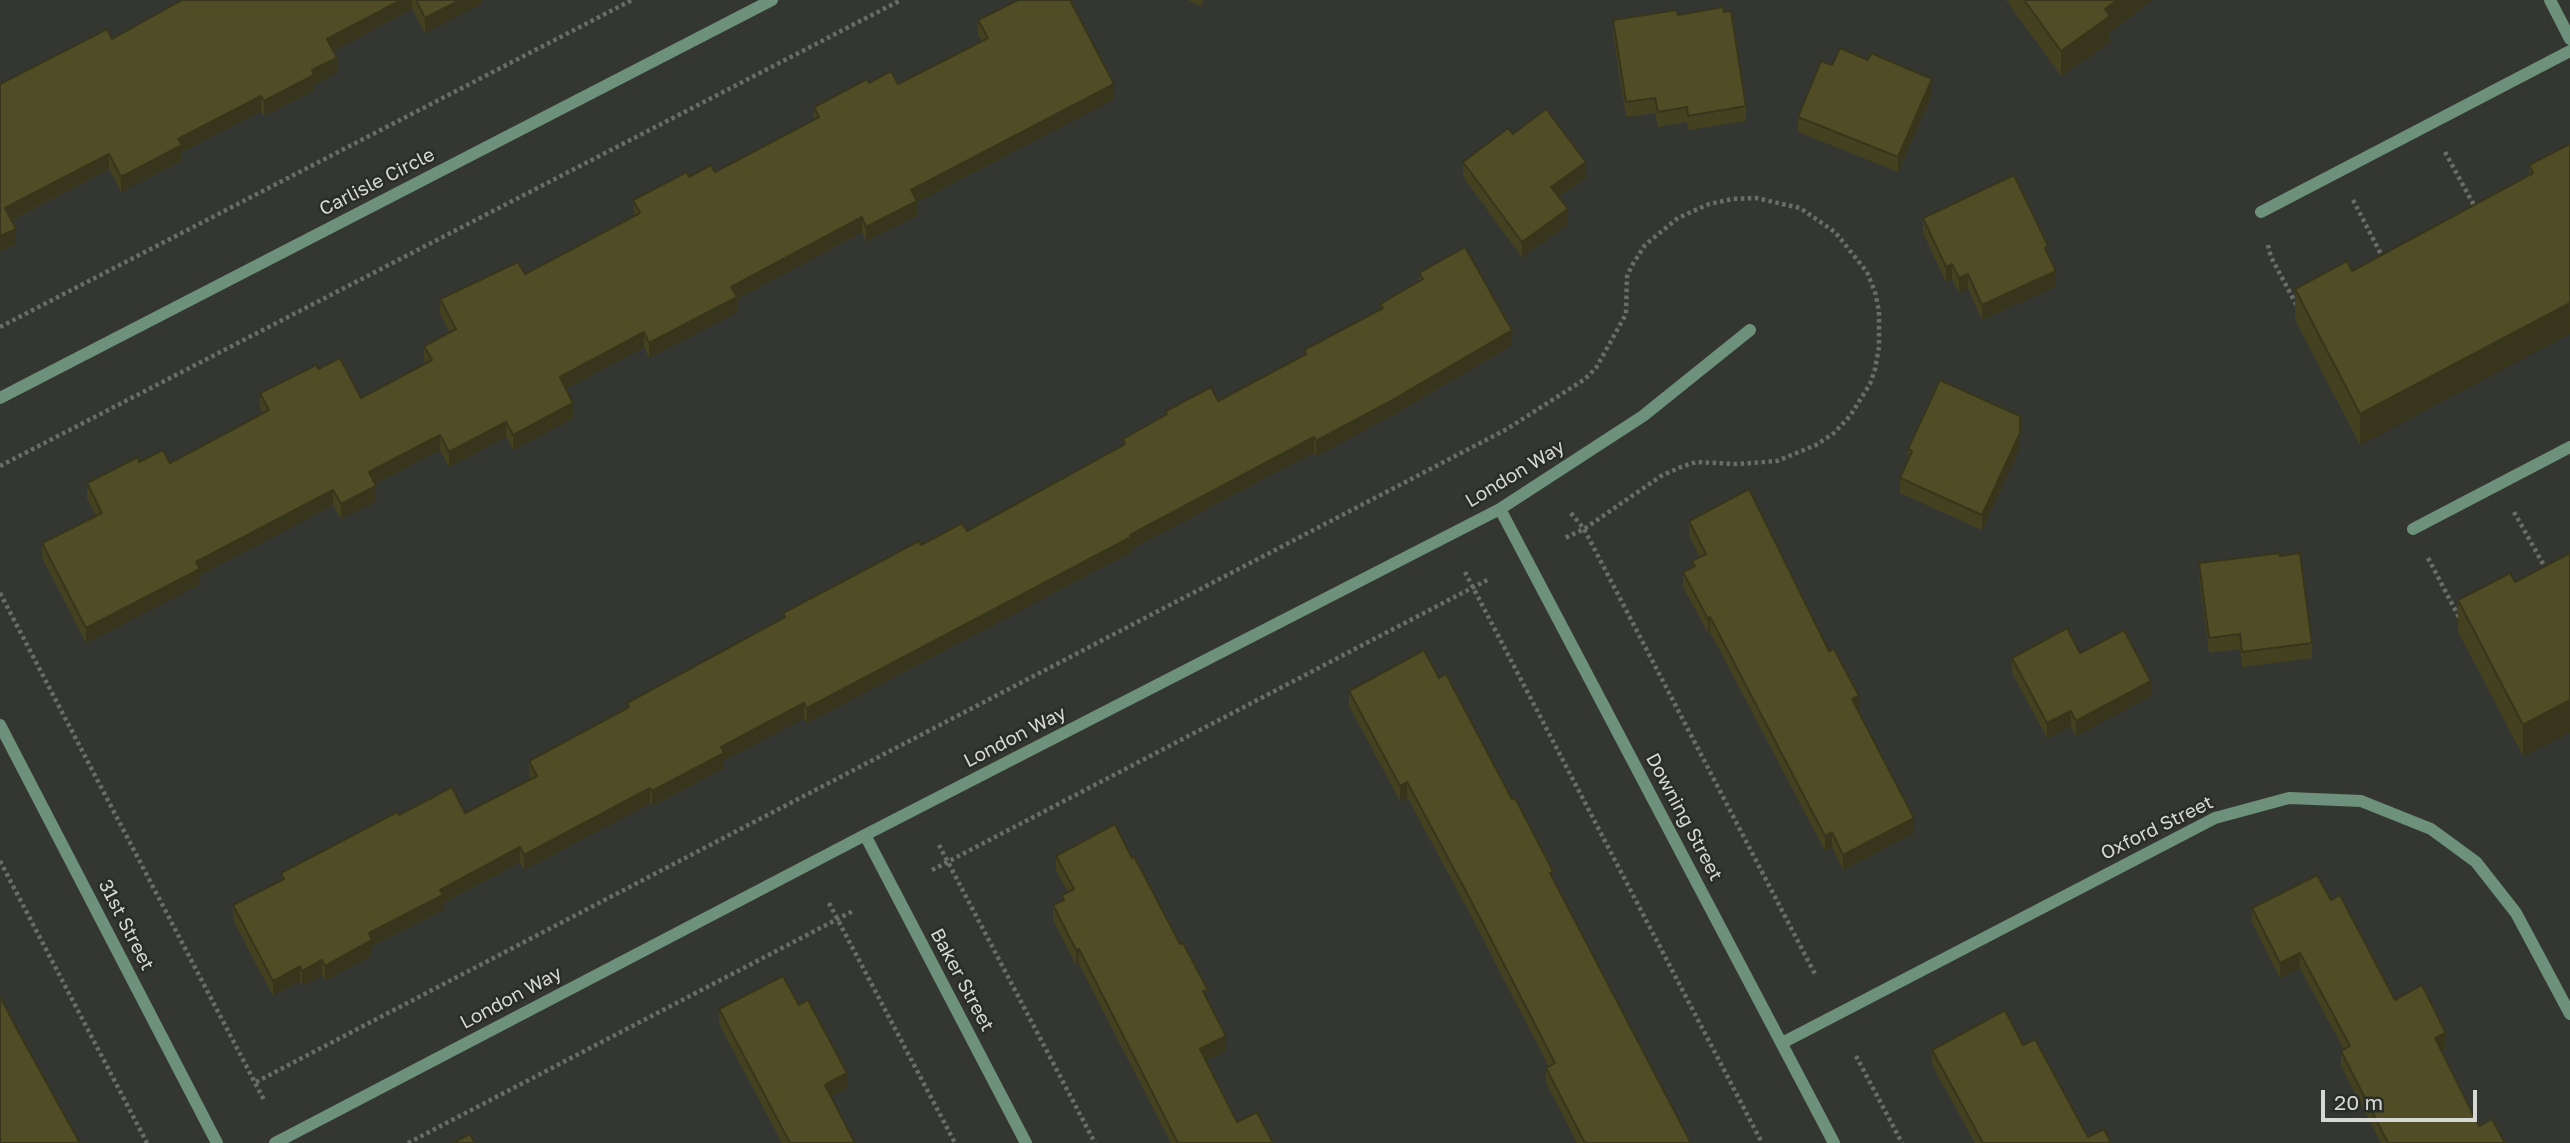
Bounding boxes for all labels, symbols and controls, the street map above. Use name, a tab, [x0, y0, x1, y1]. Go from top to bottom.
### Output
street label: Carlisle Circle	[315, 143, 439, 221]
street label: London Way	[1461, 435, 1569, 513]
street label: London Way	[960, 701, 1070, 773]
street label: Downing Street	[1641, 749, 1727, 885]
street label: Oxford Street	[2097, 791, 2217, 865]
street label: 31st Street	[93, 876, 159, 974]
street label: Baker Street	[925, 925, 999, 1035]
street label: London Way	[456, 962, 566, 1034]
scale bar	[2325, 1076, 2481, 1120]
text: 20 m	[2334, 1089, 2383, 1115]

